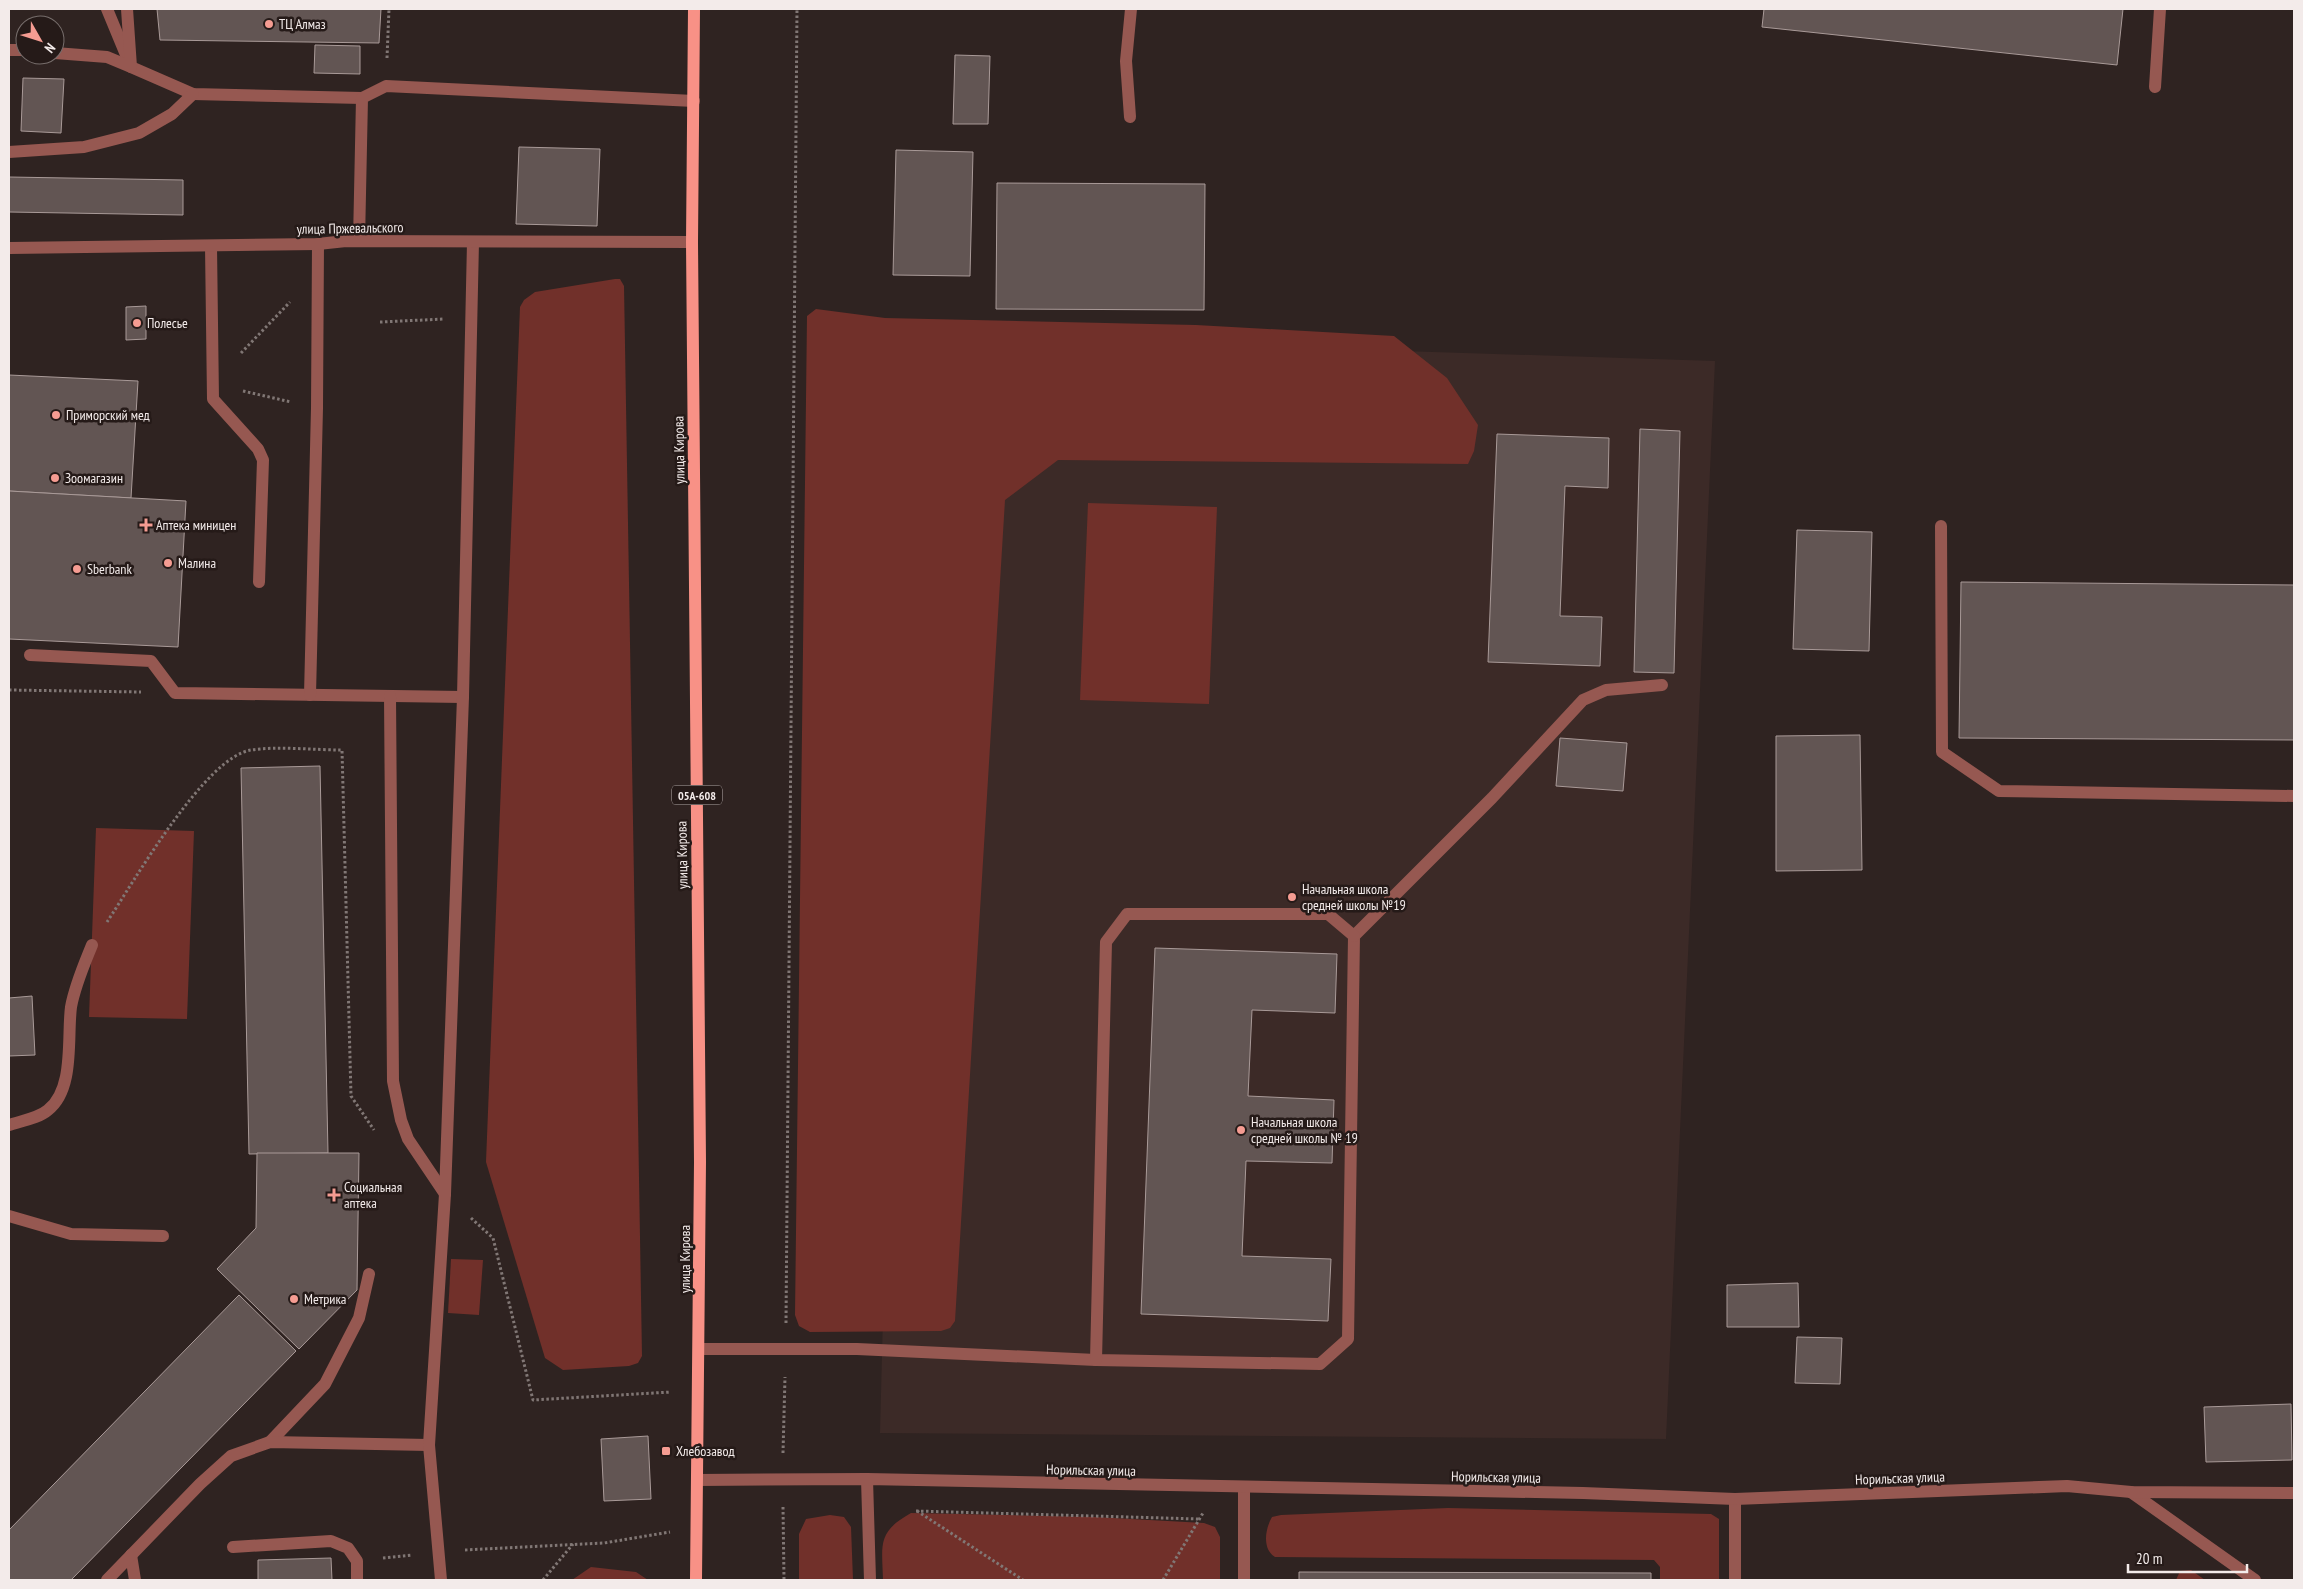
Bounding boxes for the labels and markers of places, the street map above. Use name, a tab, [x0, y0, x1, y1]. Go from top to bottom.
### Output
place label: ТЦ Алмаз	[279, 15, 326, 33]
marker: ТЦ Алмаз	[263, 18, 275, 30]
place label: Полесье	[147, 314, 188, 332]
marker: Полесье	[131, 317, 143, 329]
place label: Приморский мед	[66, 406, 150, 424]
marker: Приморский мед	[50, 409, 62, 421]
place label: Зоомагазин	[65, 469, 123, 487]
marker: Зоомагазин	[49, 472, 61, 484]
place label: Аптека миницен	[156, 516, 236, 534]
marker: Аптека миницен	[140, 519, 152, 531]
place label: Малина	[178, 554, 216, 572]
marker: Малина	[162, 557, 174, 569]
place label: Sberbank	[87, 560, 133, 578]
marker: Sberbank	[71, 563, 83, 575]
place label: Начальная школа средней школы №19	[1302, 880, 1406, 914]
marker: Начальная школа средней школы №19	[1286, 891, 1298, 903]
place label: Начальная школа средней школы № 19	[1251, 1113, 1358, 1147]
marker: Начальная школа средней школы № 19	[1235, 1124, 1247, 1136]
place label: Социальная аптека	[344, 1178, 402, 1212]
marker: Социальная аптека	[328, 1189, 340, 1201]
place label: Метрика	[304, 1290, 346, 1308]
marker: Метрика	[288, 1293, 300, 1305]
place label: Хлебoзавод	[676, 1442, 735, 1460]
marker: Хлебoзавод	[660, 1445, 672, 1457]

